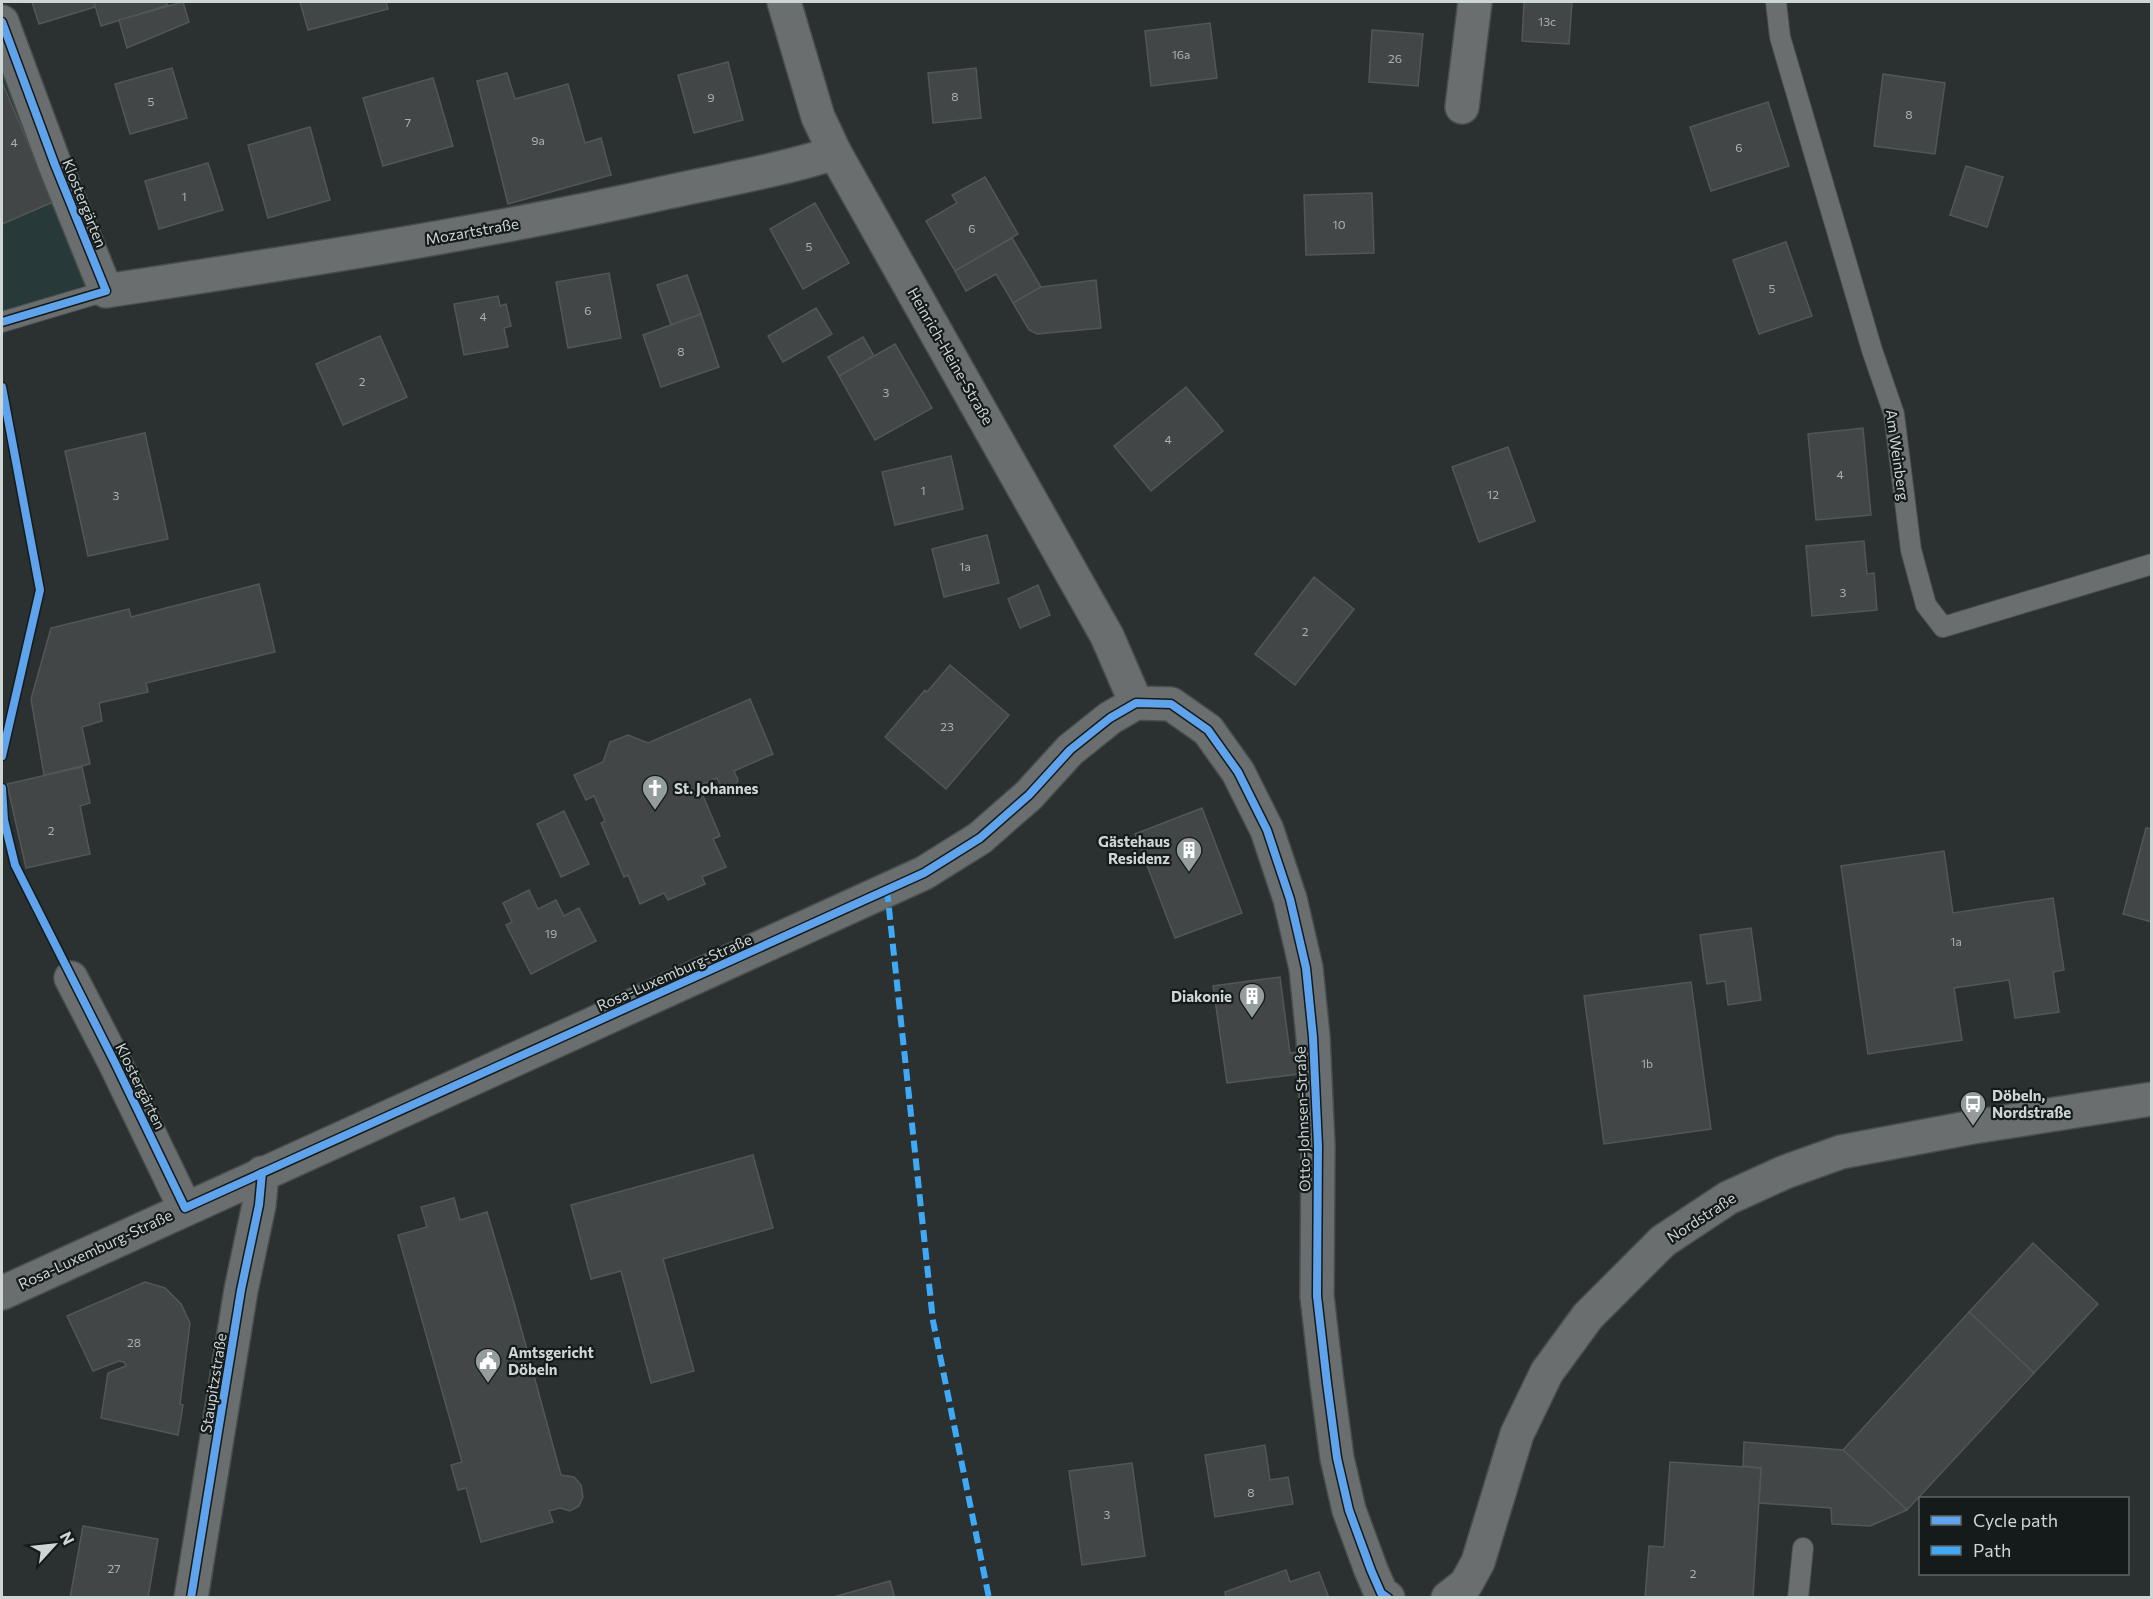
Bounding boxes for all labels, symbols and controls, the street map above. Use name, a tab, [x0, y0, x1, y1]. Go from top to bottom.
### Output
house number: 13c	[1538, 14, 1556, 28]
house number: 16a	[1172, 47, 1190, 61]
house number: 26	[1388, 51, 1402, 65]
house number: 8	[951, 89, 959, 103]
house number: 9	[707, 90, 715, 104]
house number: 5	[148, 94, 155, 108]
house number: 8	[1905, 107, 1913, 121]
house number: 7	[405, 115, 411, 129]
house number: 9a	[531, 133, 545, 147]
house number: 4	[10, 135, 18, 149]
house number: 6	[1735, 140, 1743, 154]
street label: Klostergärten	[59, 156, 111, 250]
house number: 1	[181, 189, 187, 203]
street label: Mozartstraße	[424, 214, 520, 248]
house number: 10	[1333, 217, 1346, 231]
house number: 6	[968, 221, 976, 235]
house number: 5	[806, 239, 813, 253]
house number: 5	[1769, 281, 1776, 295]
street label: Heinrich-Heine-Straße	[904, 284, 998, 428]
house number: 6	[584, 303, 592, 317]
house number: 4	[479, 309, 487, 323]
house number: 8	[677, 344, 685, 358]
house number: 2	[359, 374, 366, 388]
house number: 3	[883, 385, 890, 399]
street label: Am Weinberg	[1883, 408, 1913, 502]
house number: 4	[1164, 432, 1172, 446]
house number: 4	[1836, 467, 1844, 481]
house number: 1	[920, 483, 926, 497]
house number: 12	[1487, 487, 1499, 501]
house number: 3	[113, 488, 120, 502]
house number: 1a	[959, 559, 971, 573]
house number: 3	[1840, 585, 1847, 599]
house number: 2	[1302, 624, 1309, 638]
house number: 23	[940, 719, 954, 733]
church icon: St. Johannes	[640, 773, 670, 811]
place label: St. Johannes	[674, 779, 759, 797]
house number: 2	[48, 823, 55, 837]
place label: Gästehaus Residenz	[1098, 832, 1170, 867]
building icon: Gästehaus Residenz	[1174, 835, 1204, 873]
house number: 19	[545, 926, 557, 940]
street label: Rosa-Luxemburg-Straße	[594, 930, 754, 1014]
house number: 1a	[1950, 934, 1962, 948]
building icon: Diakonie	[1237, 981, 1267, 1019]
place label: Diakonie	[1171, 987, 1232, 1005]
street label: Klostergärten	[112, 1040, 170, 1132]
street label: Otto-Johnsen-Straße	[1290, 1046, 1314, 1192]
house number: 1b	[1641, 1056, 1653, 1070]
place label: Döbeln, Nordstraße	[1992, 1086, 2071, 1121]
bus stop icon: Döbeln, Nordstraße	[1958, 1089, 1988, 1127]
street label: Nordstraße	[1663, 1188, 1739, 1246]
street label: Rosa-Luxemburg-Straße	[15, 1205, 175, 1293]
street label: Staupitzstraße	[196, 1332, 230, 1434]
house number: 28	[127, 1335, 141, 1349]
place label: Amtsgericht Döbeln	[508, 1343, 594, 1378]
public building icon: Amtsgericht Döbeln	[473, 1346, 503, 1384]
house number: 8	[1247, 1485, 1255, 1499]
legend	[1919, 1497, 2129, 1575]
house number: 3	[1104, 1507, 1111, 1521]
text: Cycle path	[1973, 1509, 2058, 1531]
north arrow	[24, 1515, 84, 1575]
text: N	[57, 1528, 79, 1548]
text: Path	[1973, 1539, 2011, 1561]
house number: 27	[108, 1561, 120, 1575]
house number: 2	[1690, 1566, 1697, 1580]

